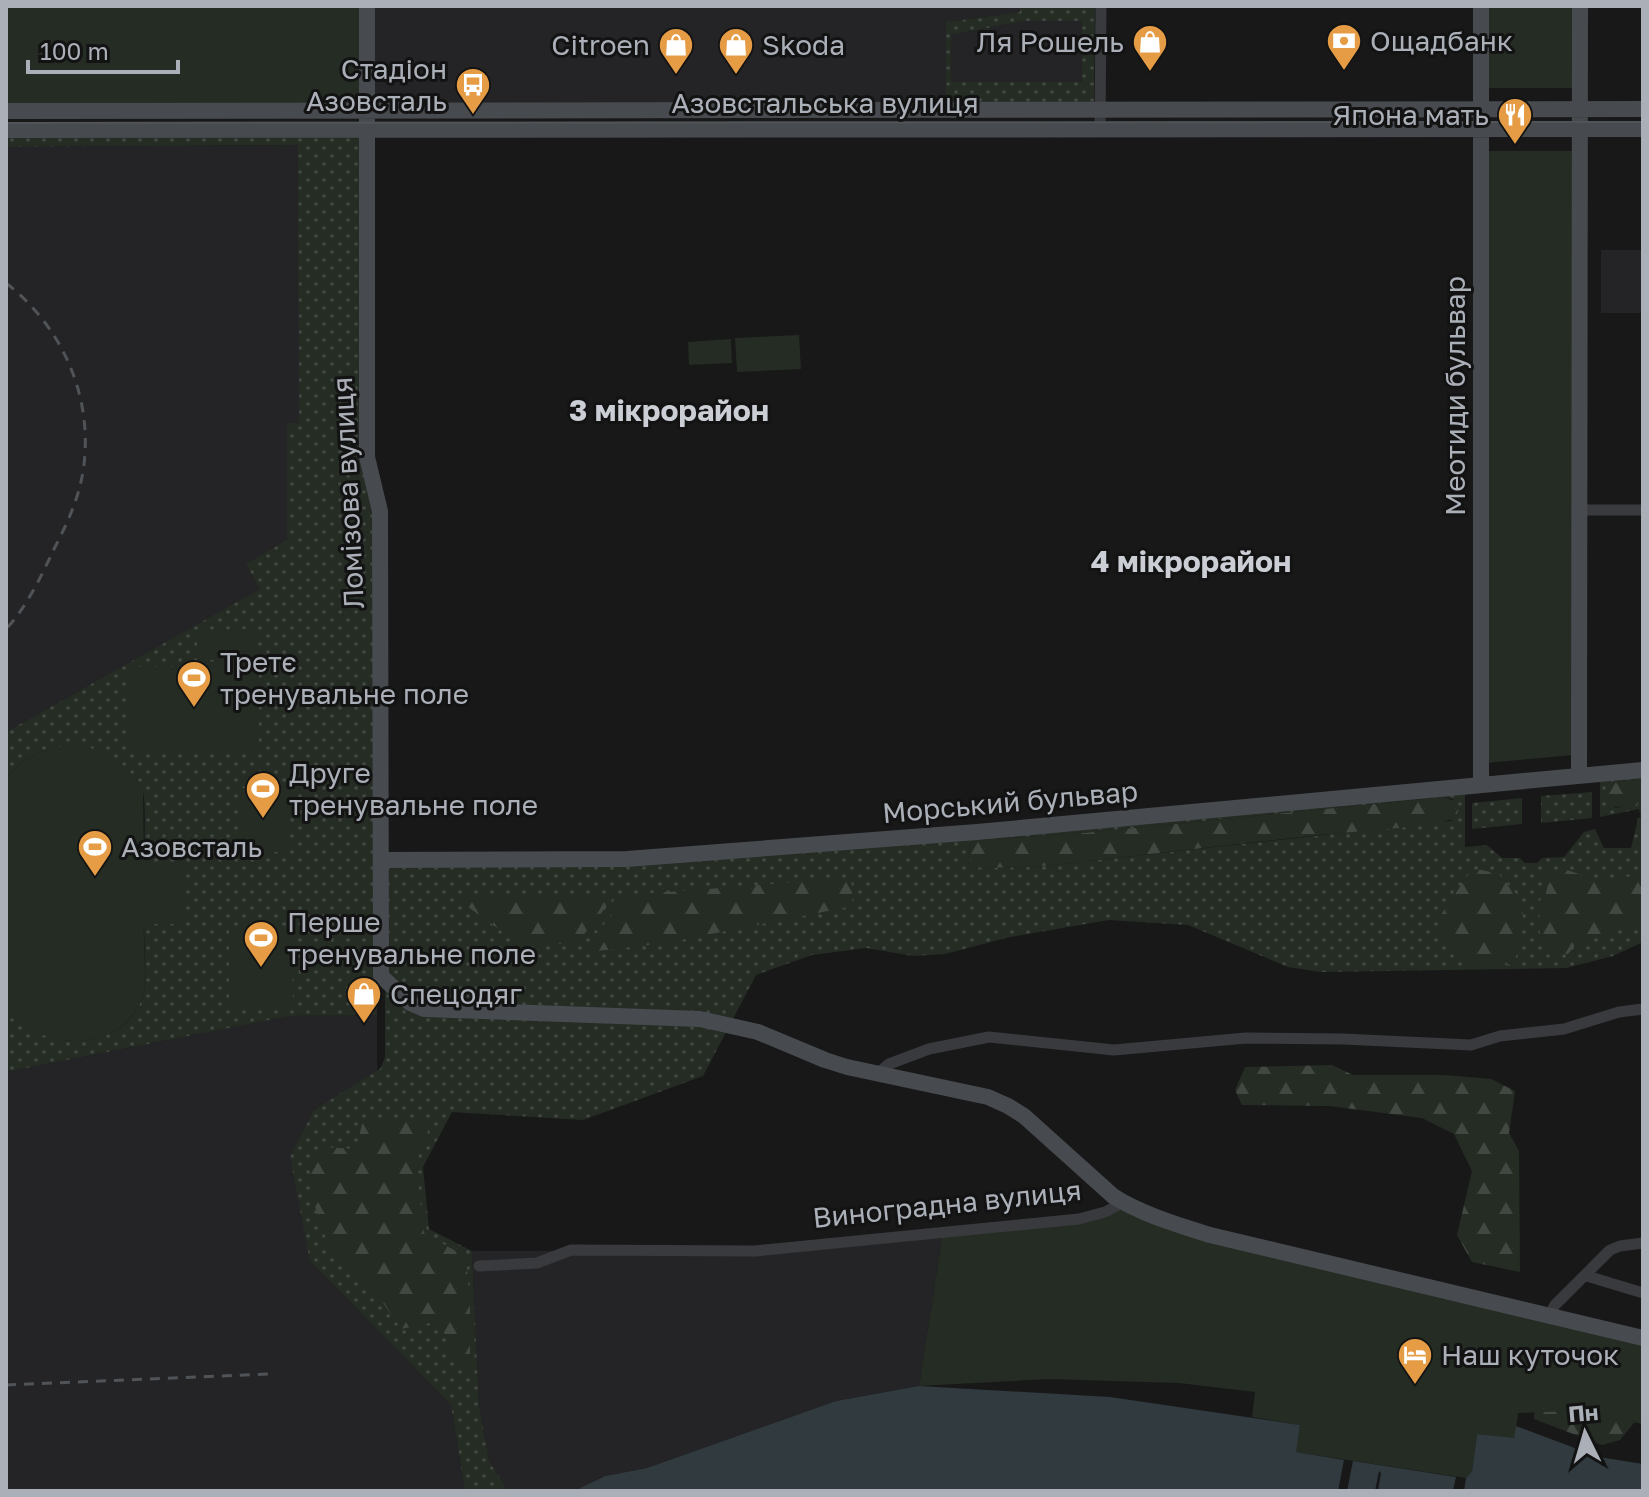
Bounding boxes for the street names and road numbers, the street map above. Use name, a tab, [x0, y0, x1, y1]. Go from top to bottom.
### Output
street label: Азовстальська вулиця	[671, 86, 979, 119]
street label: Меотиди бульвар	[1438, 276, 1471, 516]
street label: Ломізова вулиця	[325, 376, 370, 610]
street label: Морський бульвар	[881, 774, 1139, 829]
street label: Виноградна вулиця	[811, 1173, 1083, 1234]

